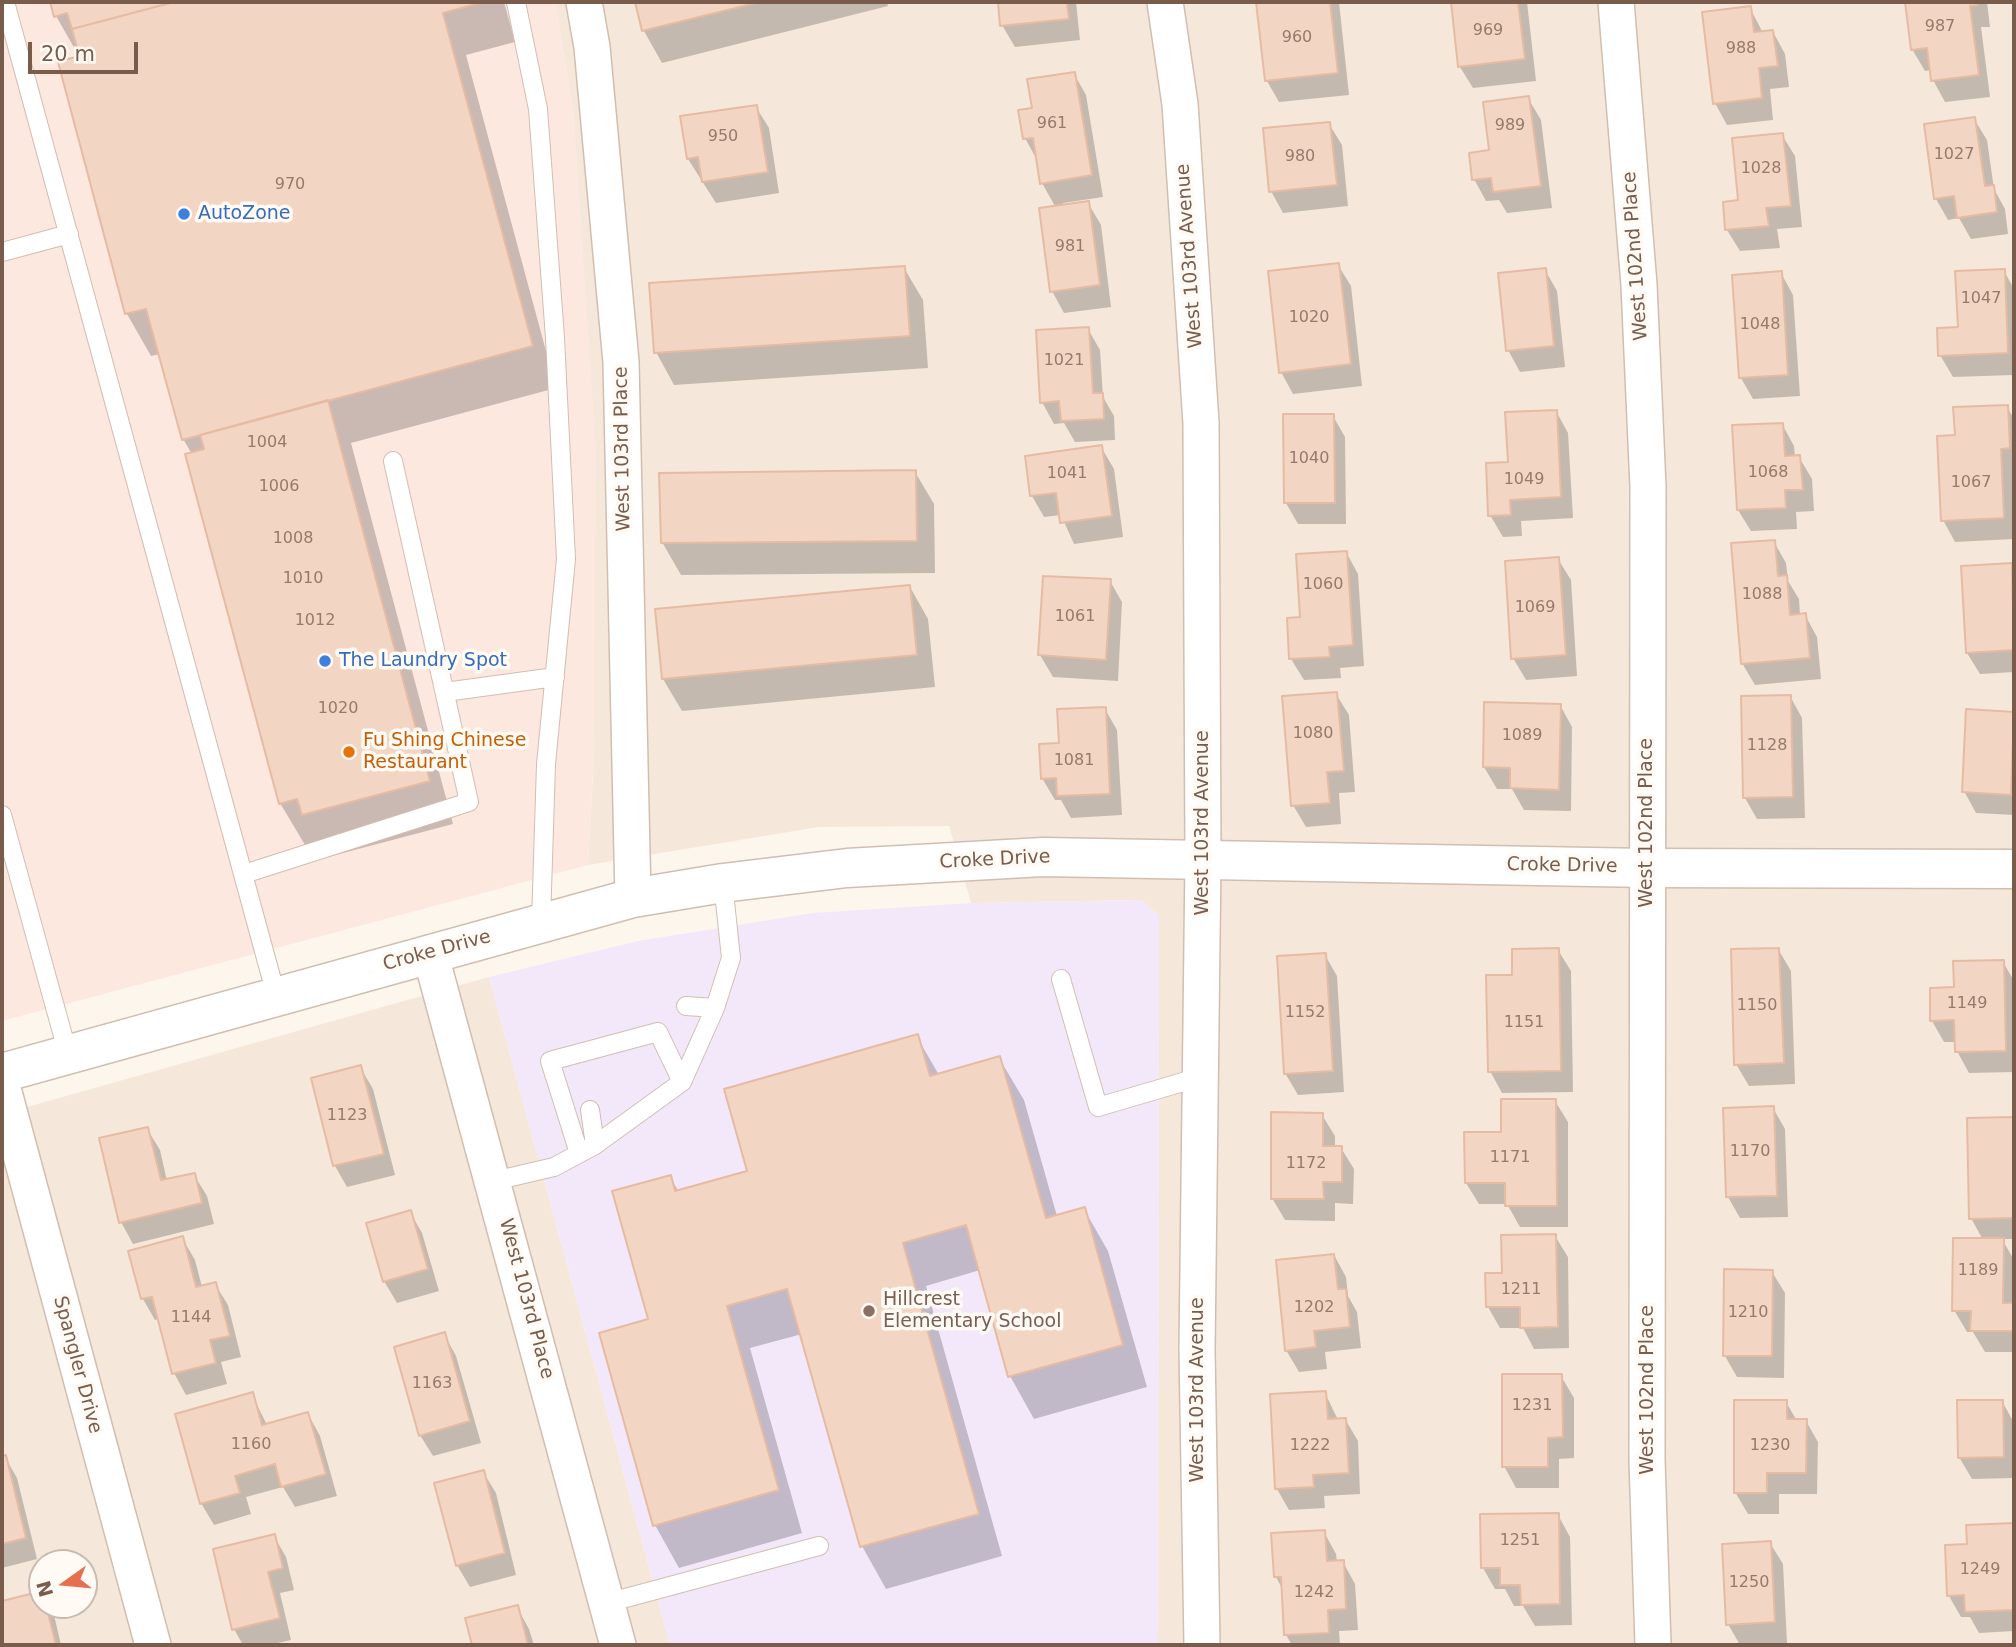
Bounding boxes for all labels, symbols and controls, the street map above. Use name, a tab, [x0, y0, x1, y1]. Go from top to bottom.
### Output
house number: 987	[1925, 17, 1955, 37]
house number: 969	[1473, 21, 1503, 41]
scale bar	[32, 28, 142, 72]
house number: 960	[1282, 28, 1312, 48]
house number: 988	[1726, 39, 1756, 59]
text: 20 m	[41, 42, 95, 66]
house number: 961	[1037, 114, 1067, 134]
house number: 989	[1495, 116, 1525, 136]
house number: 950	[708, 127, 738, 147]
house number: 1027	[1934, 145, 1974, 165]
house number: 980	[1285, 147, 1315, 167]
house number: 1028	[1741, 159, 1781, 179]
street label: West 103rd Avenue	[1172, 163, 1208, 349]
street label: West 102nd Place	[1619, 171, 1653, 341]
house number: 970	[275, 175, 305, 195]
place label: AutoZone	[198, 203, 290, 225]
marker: AutoZone	[176, 206, 192, 222]
house number: 981	[1055, 237, 1085, 257]
house number: 1047	[1961, 289, 2001, 309]
house number: 1020	[1289, 308, 1329, 328]
house number: 1048	[1740, 315, 1780, 335]
house number: 1021	[1044, 351, 1084, 371]
street label: West 103rd Place	[610, 366, 636, 532]
house number: 1004	[247, 433, 287, 453]
house number: 1040	[1289, 449, 1329, 469]
house number: 1068	[1748, 463, 1788, 483]
house number: 1041	[1047, 464, 1087, 484]
house number: 1049	[1504, 470, 1544, 490]
house number: 1067	[1951, 473, 1991, 493]
house number: 1006	[259, 477, 299, 497]
house number: 1008	[273, 529, 313, 549]
house number: 1010	[283, 569, 323, 589]
house number: 1060	[1303, 575, 1343, 595]
house number: 1088	[1742, 585, 1782, 605]
house number: 1069	[1515, 598, 1555, 618]
house number: 1061	[1055, 607, 1095, 627]
house number: 1012	[295, 611, 335, 631]
place label: The Laundry Spot	[339, 650, 507, 672]
marker: The Laundry Spot	[317, 653, 333, 669]
house number: 1020	[318, 699, 358, 719]
house number: 1080	[1293, 724, 1333, 744]
house number: 1089	[1502, 726, 1542, 746]
place label: Fu Shing Chinese Restaurant	[363, 730, 526, 774]
street label: West 103rd Avenue	[1192, 730, 1214, 916]
house number: 1128	[1747, 736, 1787, 756]
street label: West 102nd Place	[1636, 738, 1658, 908]
marker: Fu Shing Chinese Restaurant	[341, 744, 357, 760]
house number: 1081	[1054, 751, 1094, 771]
street label: Croke Drive	[939, 846, 1051, 874]
street label: Croke Drive	[1506, 854, 1618, 878]
street label: Croke Drive	[380, 926, 494, 976]
house number: 1149	[1947, 994, 1987, 1014]
house number: 1150	[1737, 996, 1777, 1016]
house number: 1152	[1285, 1003, 1325, 1023]
house number: 1151	[1504, 1013, 1544, 1033]
house number: 1123	[327, 1106, 367, 1126]
house number: 1170	[1730, 1142, 1770, 1162]
house number: 1171	[1490, 1148, 1530, 1168]
house number: 1172	[1286, 1154, 1326, 1174]
street label: West 103rd Place	[494, 1216, 558, 1382]
house number: 1189	[1958, 1261, 1998, 1281]
house number: 1211	[1501, 1280, 1541, 1300]
place label: Hillcrest Elementary School	[883, 1289, 1061, 1333]
street label: Spangler Drive	[48, 1294, 106, 1436]
street label: West 103rd Avenue	[1187, 1297, 1209, 1483]
house number: 1202	[1294, 1298, 1334, 1318]
marker: Hillcrest Elementary School	[861, 1303, 877, 1319]
house number: 1210	[1728, 1303, 1768, 1323]
street label: West 102nd Place	[1637, 1305, 1659, 1475]
house number: 1144	[171, 1308, 211, 1328]
house number: 1163	[412, 1374, 452, 1394]
house number: 1231	[1512, 1396, 1552, 1416]
house number: 1160	[231, 1435, 271, 1455]
house number: 1222	[1290, 1436, 1330, 1456]
house number: 1230	[1750, 1436, 1790, 1456]
house number: 1251	[1500, 1531, 1540, 1551]
north arrow	[28, 1549, 98, 1619]
house number: 1249	[1960, 1560, 2000, 1580]
house number: 1250	[1729, 1573, 1769, 1593]
text: N	[32, 1578, 57, 1599]
house number: 1242	[1294, 1583, 1334, 1603]

